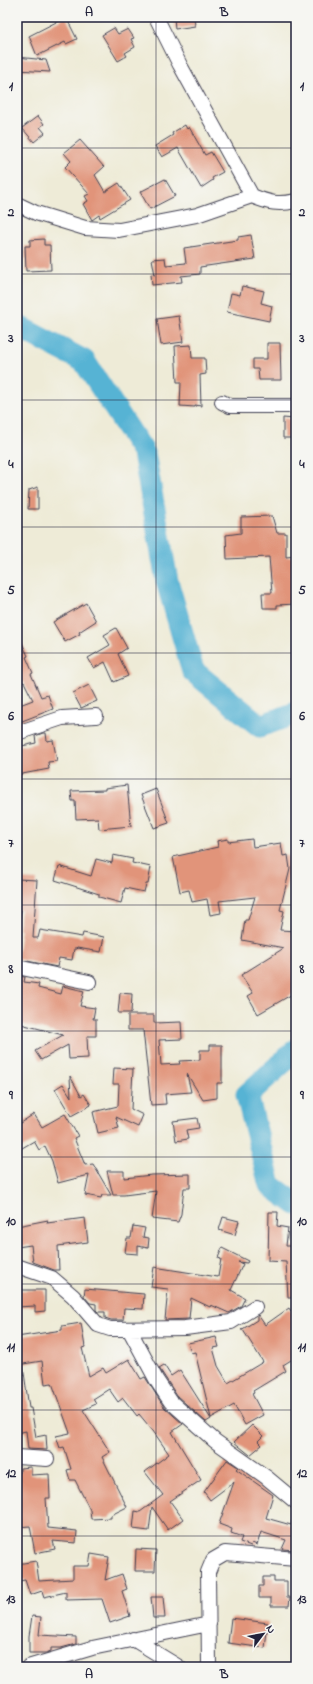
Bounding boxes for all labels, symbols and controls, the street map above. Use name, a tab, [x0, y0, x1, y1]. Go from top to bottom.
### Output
text: A	[85, 3, 93, 22]
text: B	[219, 3, 229, 22]
text: 1	[9, 77, 14, 96]
text: 1	[300, 77, 305, 96]
text: 2	[7, 203, 15, 222]
text: 2	[298, 203, 306, 222]
text: 3	[7, 329, 14, 348]
text: 3	[298, 329, 305, 348]
text: 4	[7, 455, 14, 474]
text: 4	[298, 455, 305, 474]
text: 5	[7, 581, 15, 600]
text: 5	[298, 581, 306, 600]
text: 6	[7, 707, 14, 726]
text: 6	[298, 707, 305, 726]
text: 7	[8, 834, 14, 853]
text: 7	[299, 834, 305, 853]
text: 8	[8, 960, 14, 979]
text: 8	[299, 960, 305, 979]
text: 9	[8, 1086, 14, 1105]
text: 9	[299, 1086, 305, 1105]
text: 10	[6, 1212, 16, 1231]
text: 10	[297, 1212, 307, 1231]
text: 11	[7, 1338, 16, 1357]
text: 11	[298, 1338, 307, 1357]
text: 12	[6, 1464, 17, 1483]
text: 12	[297, 1464, 308, 1483]
text: 13	[6, 1590, 16, 1609]
text: 13	[297, 1590, 307, 1609]
north arrow	[243, 1614, 283, 1654]
text: N	[262, 1622, 279, 1637]
text: A	[85, 1665, 93, 1684]
text: B	[219, 1665, 229, 1684]

